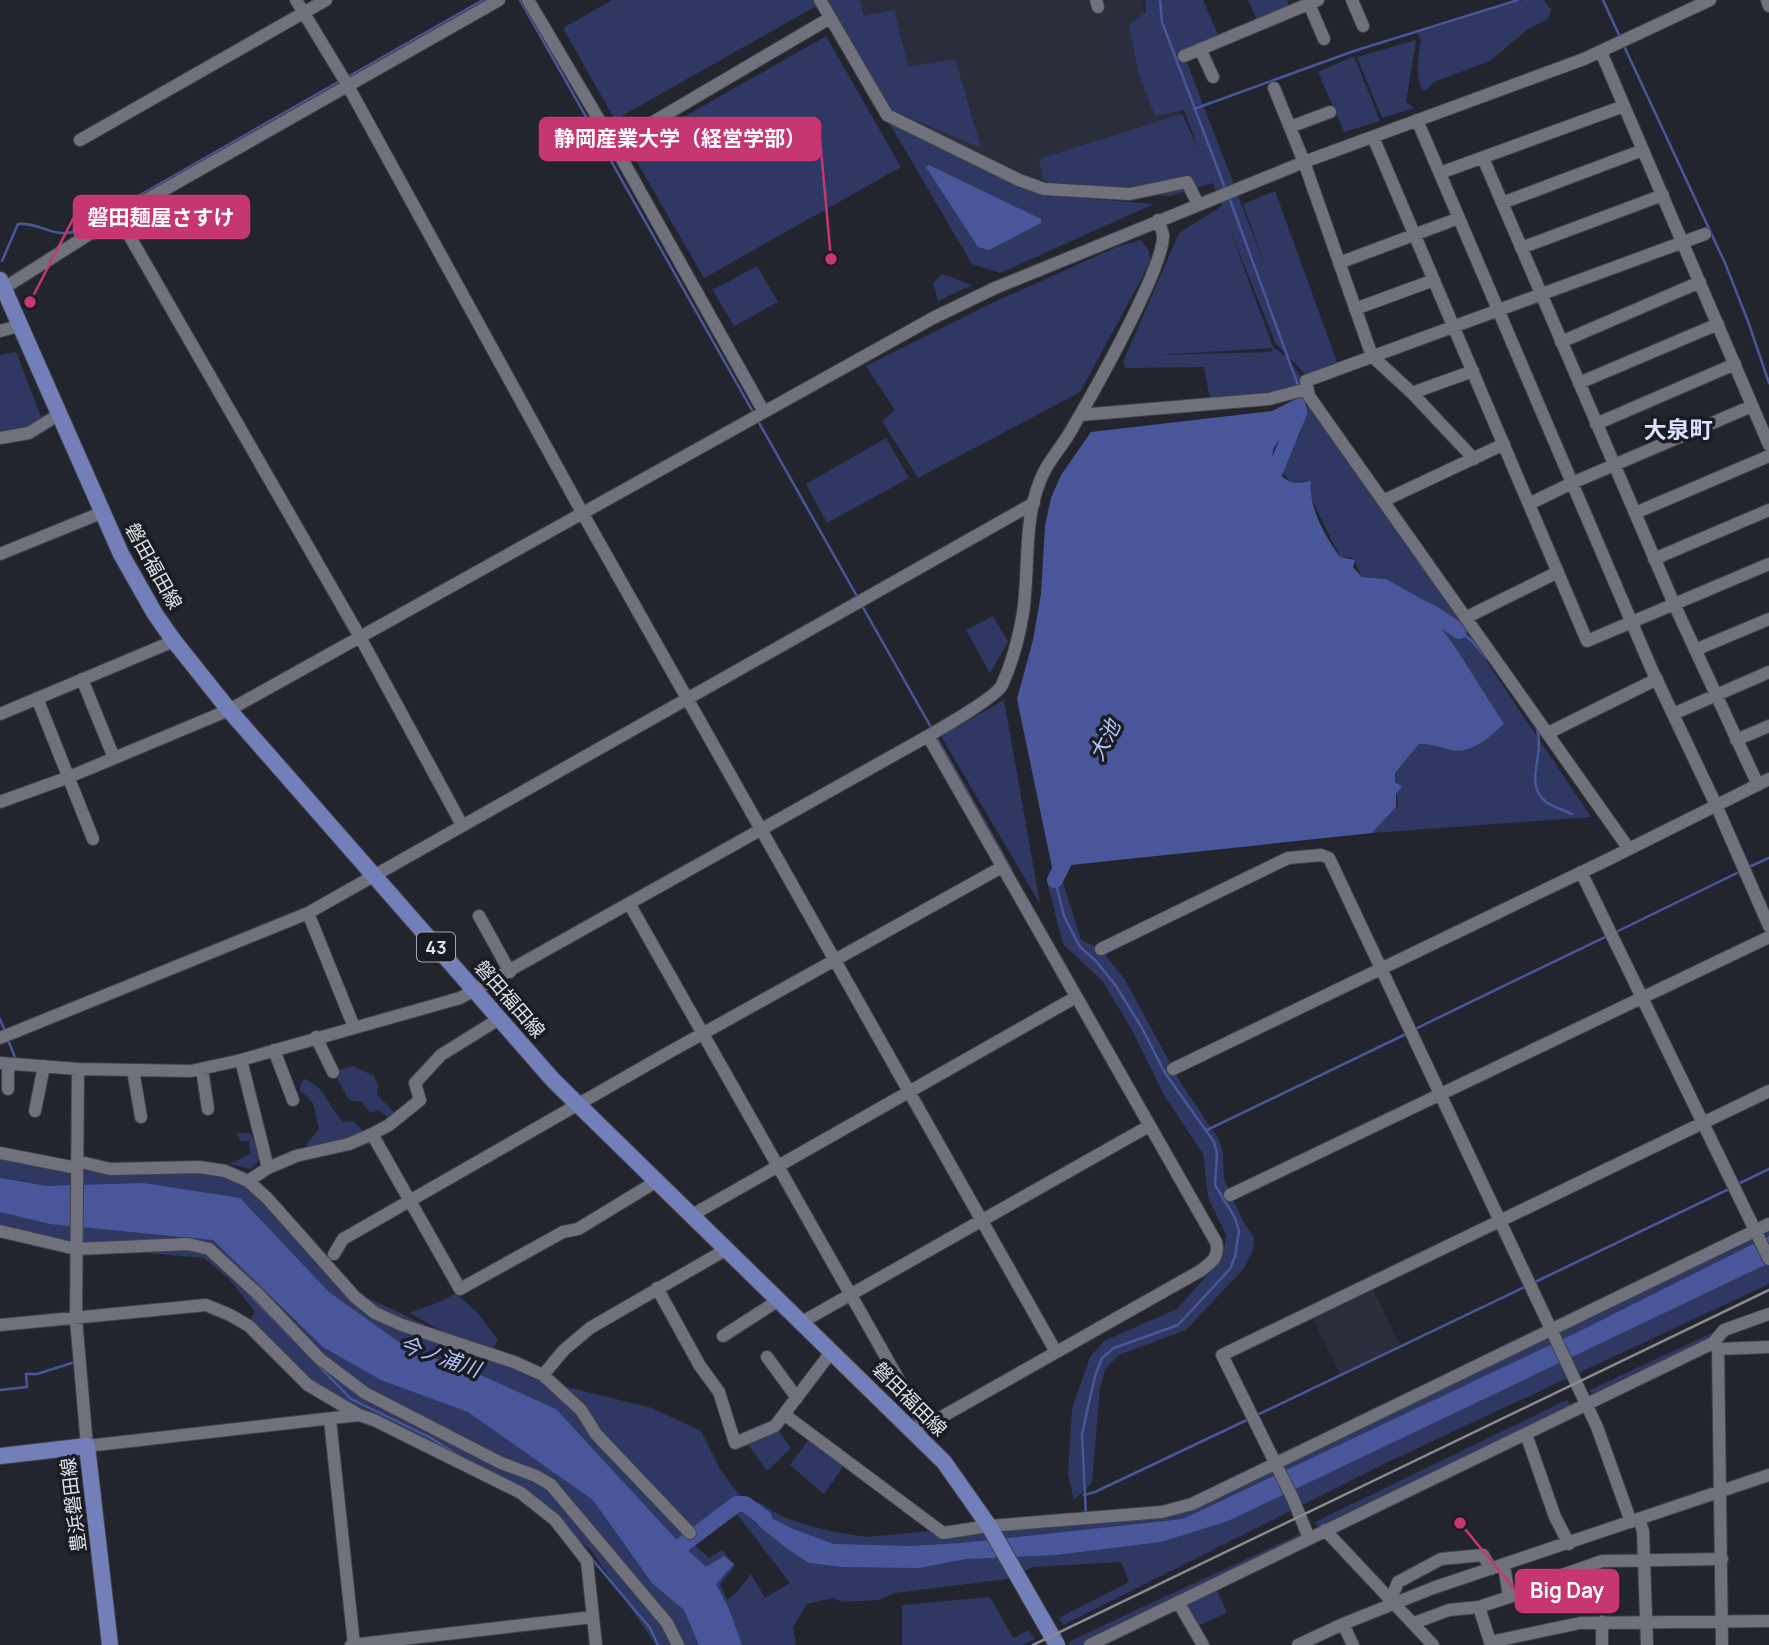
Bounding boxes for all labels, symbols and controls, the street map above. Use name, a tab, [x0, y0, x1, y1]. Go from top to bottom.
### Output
callout: 静岡産業大学（経営学部）	[540, 118, 820, 160]
text: 静岡産業大学（経営学部）	[554, 124, 806, 152]
callout: 磐田麺屋さすけ	[74, 196, 249, 238]
text: 磐田麺屋さすけ	[88, 203, 235, 231]
district label: 大泉町	[1644, 413, 1713, 445]
street label: 磐田福田線	[120, 518, 188, 614]
water label: 大池	[1082, 713, 1127, 765]
road number: 43	[417, 932, 455, 962]
street label: 磐田福田線	[469, 955, 551, 1043]
water label: 今ノ浦川	[396, 1329, 486, 1384]
street label: 磐田福田線	[867, 1356, 953, 1442]
street label: 豊浜磐田線	[54, 1456, 92, 1554]
callout: Big Day	[1516, 1570, 1618, 1612]
text: Big Day	[1530, 1576, 1604, 1604]

